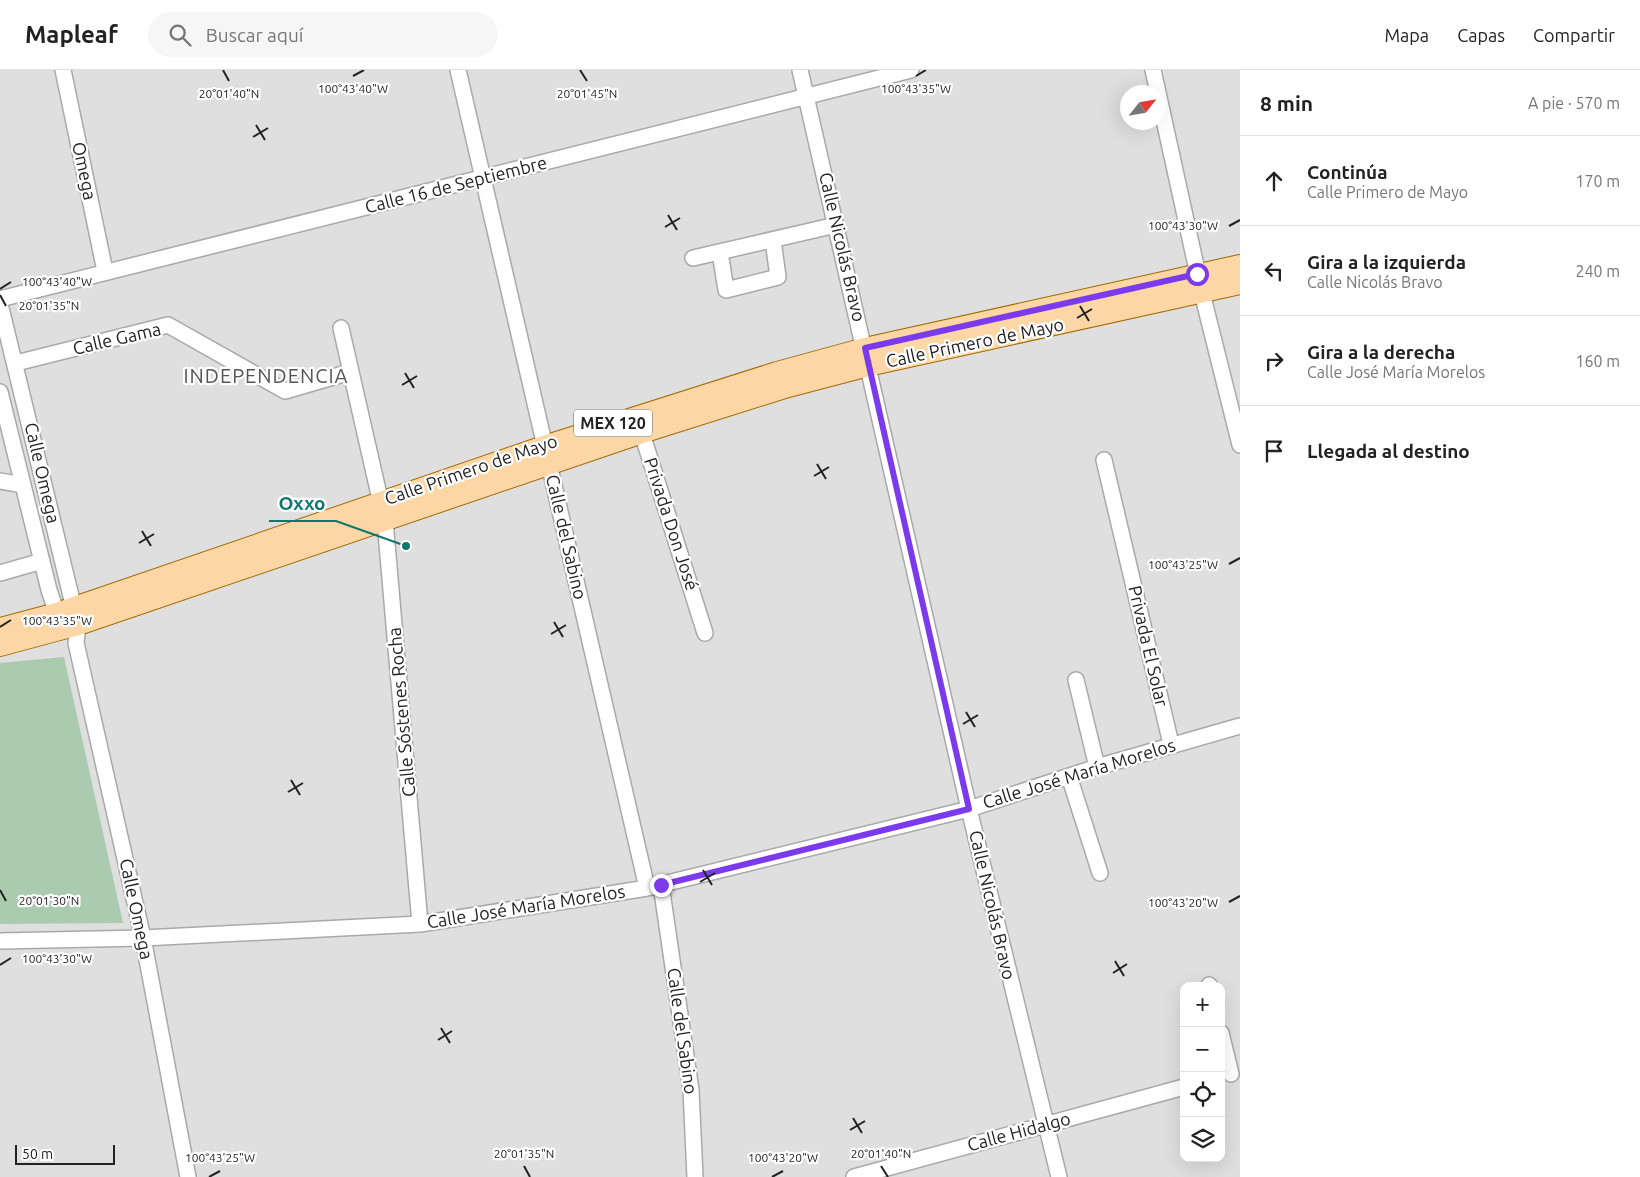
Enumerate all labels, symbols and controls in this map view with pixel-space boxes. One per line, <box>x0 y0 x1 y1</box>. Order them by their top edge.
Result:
search box <box>148 12 498 57</box>
text: Mapleaf <box>25 21 118 48</box>
icon: search <box>166 21 194 49</box>
text: Buscar aquí <box>206 24 303 46</box>
text: Mapa <box>1384 25 1429 45</box>
text: Capas <box>1457 25 1505 45</box>
text: Compartir <box>1533 25 1615 45</box>
text: 100°43'40"W <box>318 82 388 95</box>
text: 100°43'35"W <box>881 82 951 95</box>
north arrow <box>1120 85 1165 130</box>
text: 20°01'40"N <box>199 87 259 100</box>
text: 20°01'45"N <box>557 87 617 100</box>
text: 8 min <box>1260 91 1313 115</box>
text: A pie · 570 m <box>1528 94 1620 112</box>
street label: Omega <box>69 140 101 202</box>
street label: Calle 16 de Septiembre <box>363 152 549 216</box>
text: Continúa <box>1307 161 1388 183</box>
icon: ahead <box>1260 167 1288 195</box>
street label: Calle Nicolás Bravo <box>816 170 870 323</box>
text: 170 m <box>1575 172 1620 190</box>
text: Calle Primero de Mayo <box>1307 183 1468 201</box>
text: 100°43'30"W <box>1148 219 1218 232</box>
text: Gira a la izquierda <box>1307 251 1466 273</box>
icon: left <box>1260 257 1288 285</box>
text: 240 m <box>1575 262 1620 280</box>
route start <box>1186 263 1209 286</box>
text: Calle Nicolás Bravo <box>1307 273 1443 291</box>
text: 100°43'40"W <box>22 275 92 288</box>
text: 20°01'35"N <box>19 299 79 312</box>
street label: Calle Primero de Mayo <box>884 313 1066 371</box>
street label: Calle Gama <box>71 318 163 358</box>
text: Gira a la derecha <box>1307 341 1455 363</box>
icon: right <box>1260 347 1288 375</box>
text: 160 m <box>1575 352 1620 370</box>
text: Calle José María Morelos <box>1307 363 1485 381</box>
district label: INDEPENDENCIA <box>183 364 349 387</box>
road number: MEX 120 <box>574 409 652 436</box>
street label: Calle Omega <box>22 420 64 525</box>
street label: Calle Primero de Mayo <box>382 430 560 508</box>
icon: arrive <box>1260 437 1288 465</box>
text: Llegada al destino <box>1307 440 1470 462</box>
street label: Privada Don José <box>641 455 703 593</box>
street label: Calle del Sabino <box>543 472 591 601</box>
callout: Oxxo <box>269 487 336 521</box>
text: Oxxo <box>278 492 326 514</box>
text: 100°43'25"W <box>1148 558 1218 571</box>
street label: Privada El Solar <box>1125 583 1173 708</box>
text: 100°43'35"W <box>22 614 92 627</box>
street label: Calle Sóstenes Rocha <box>384 626 418 798</box>
street label: Calle José María Morelos <box>980 734 1178 812</box>
street label: Calle Nicolás Bravo <box>966 828 1020 981</box>
street label: Calle Omega <box>117 856 157 961</box>
route end <box>650 874 673 897</box>
street label: Calle José María Morelos <box>425 880 627 932</box>
text: 20°01'30"N <box>19 894 79 907</box>
text: 100°43'20"W <box>1148 896 1218 909</box>
text: 100°43'30"W <box>22 952 92 965</box>
street label: Calle del Sabino <box>664 966 702 1095</box>
map controls <box>1180 982 1225 1162</box>
button: + <box>1180 982 1225 1027</box>
button: − <box>1180 1027 1225 1072</box>
button: locate <box>1180 1072 1225 1117</box>
street label: Calle Hidalgo <box>965 1108 1073 1154</box>
button: layers <box>1180 1117 1225 1162</box>
scale bar <box>15 1142 115 1165</box>
text: 50 m <box>22 1146 53 1162</box>
text: 20°01'35"N <box>494 1147 554 1160</box>
text: 20°01'40"N <box>851 1147 911 1160</box>
text: 100°43'25"W <box>185 1151 255 1164</box>
text: 100°43'20"W <box>748 1151 818 1164</box>

